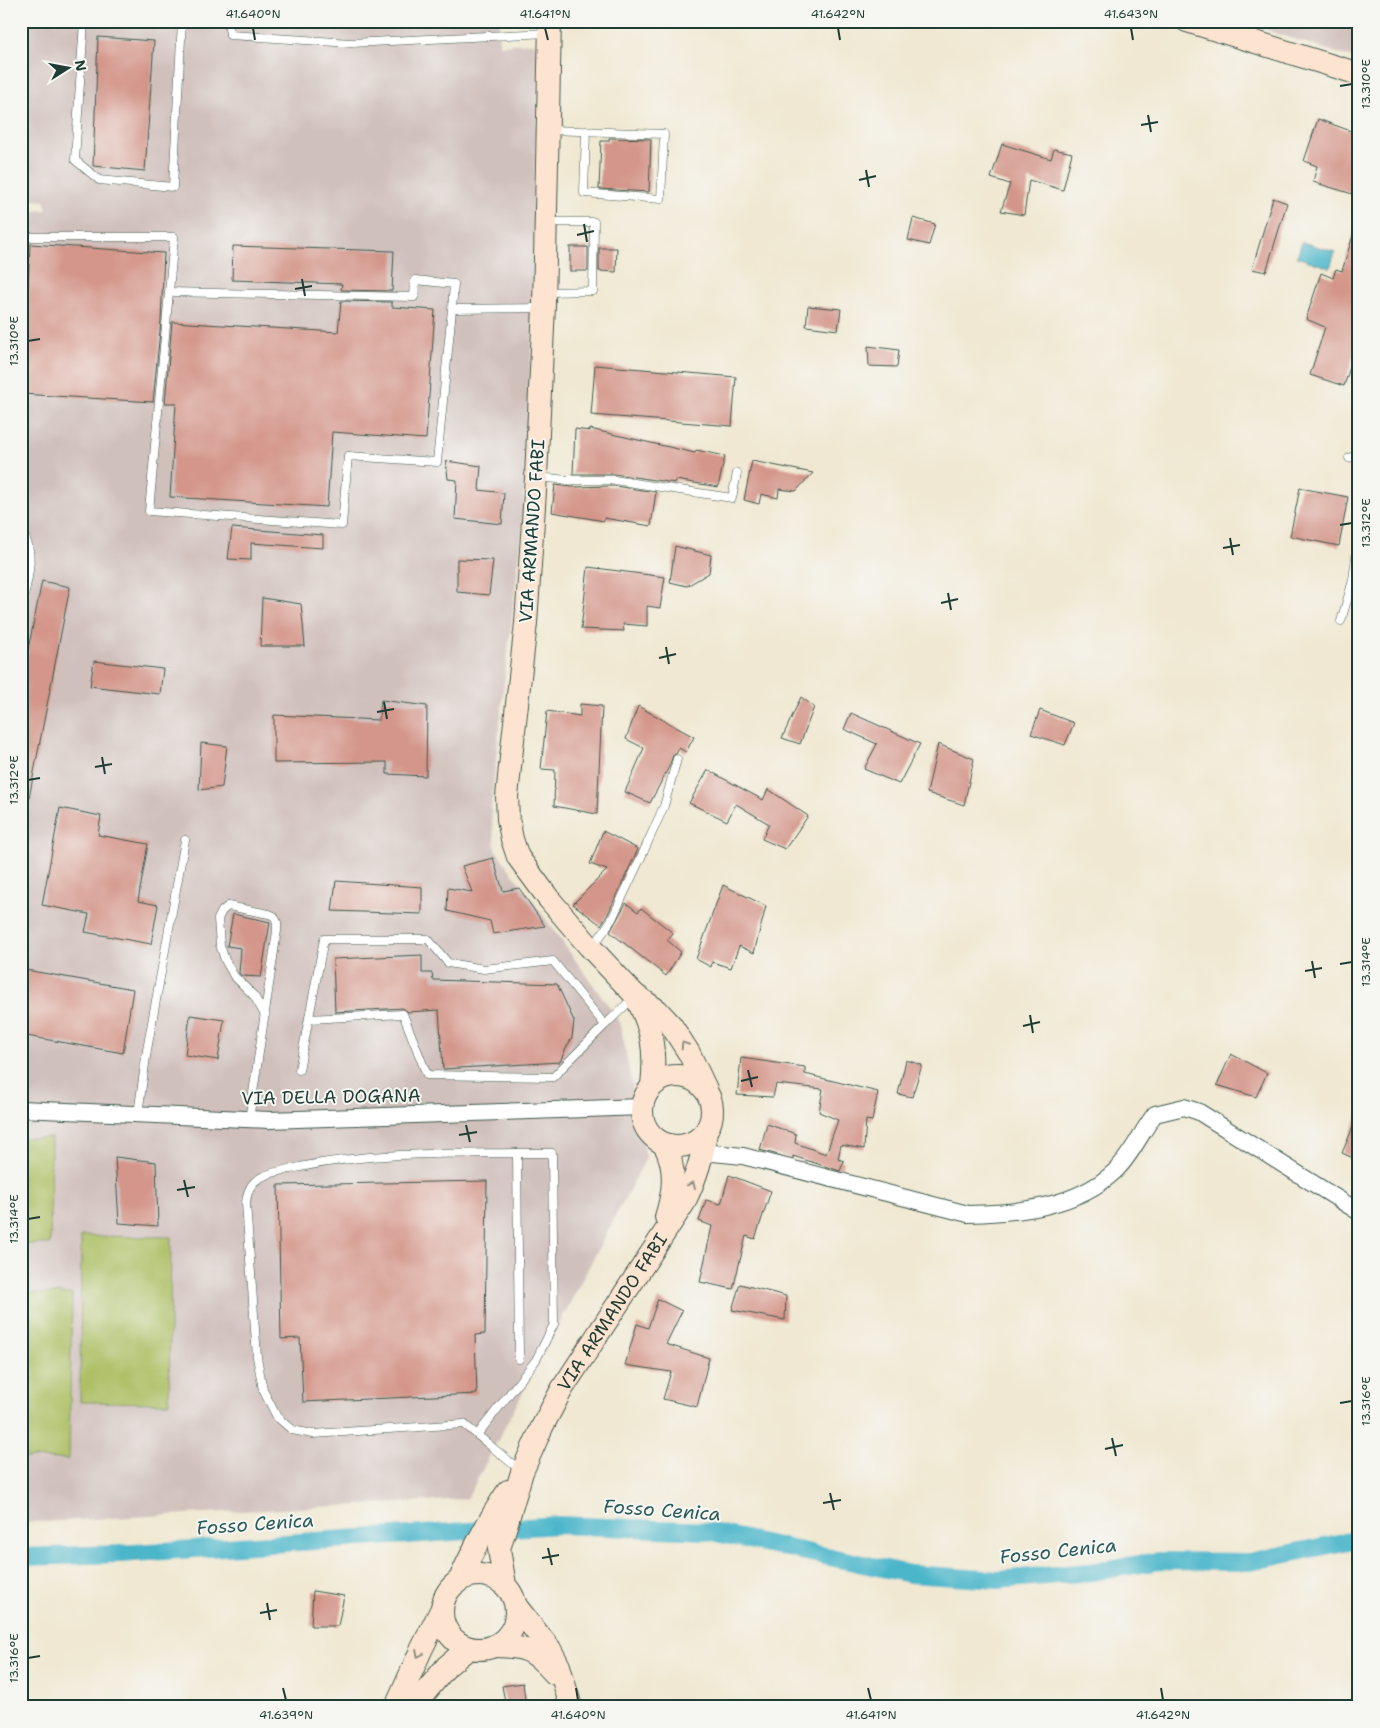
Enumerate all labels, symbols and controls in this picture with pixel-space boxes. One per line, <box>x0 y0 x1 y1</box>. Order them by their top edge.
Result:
text: 41.640°N <box>225 6 281 22</box>
text: 41.641°N <box>519 6 571 22</box>
text: 41.642°N <box>811 6 865 22</box>
text: 41.643°N <box>1104 6 1158 22</box>
north arrow <box>42 42 92 92</box>
text: N <box>71 58 91 73</box>
text: 13.310°E <box>1358 59 1374 109</box>
text: 13.310°E <box>6 316 22 366</box>
street label: VIA ARMANDO FABI <box>514 438 550 624</box>
text: 13.312°E <box>1358 498 1374 548</box>
text: 13.312°E <box>6 755 22 805</box>
text: 13.314°E <box>1358 937 1374 987</box>
one-way arrow <box>681 1042 691 1051</box>
street label: VIA DELLA DOGANA <box>241 1083 421 1111</box>
one-way arrow <box>686 1181 696 1190</box>
text: 13.314°E <box>6 1194 22 1244</box>
street label: VIA ARMANDO FABI <box>552 1228 673 1396</box>
text: 13.316°E <box>1358 1376 1374 1426</box>
water label: Fosso Cenica <box>602 1493 722 1527</box>
water label: Fosso Cenica <box>195 1507 315 1541</box>
water label: Fosso Cenica <box>998 1532 1118 1570</box>
text: 13.316°E <box>6 1633 22 1683</box>
one-way arrow <box>415 1649 426 1658</box>
text: 41.639°N <box>259 1707 313 1723</box>
text: 41.640°N <box>550 1707 606 1723</box>
text: 41.641°N <box>845 1707 897 1723</box>
text: 41.642°N <box>1136 1707 1190 1723</box>

